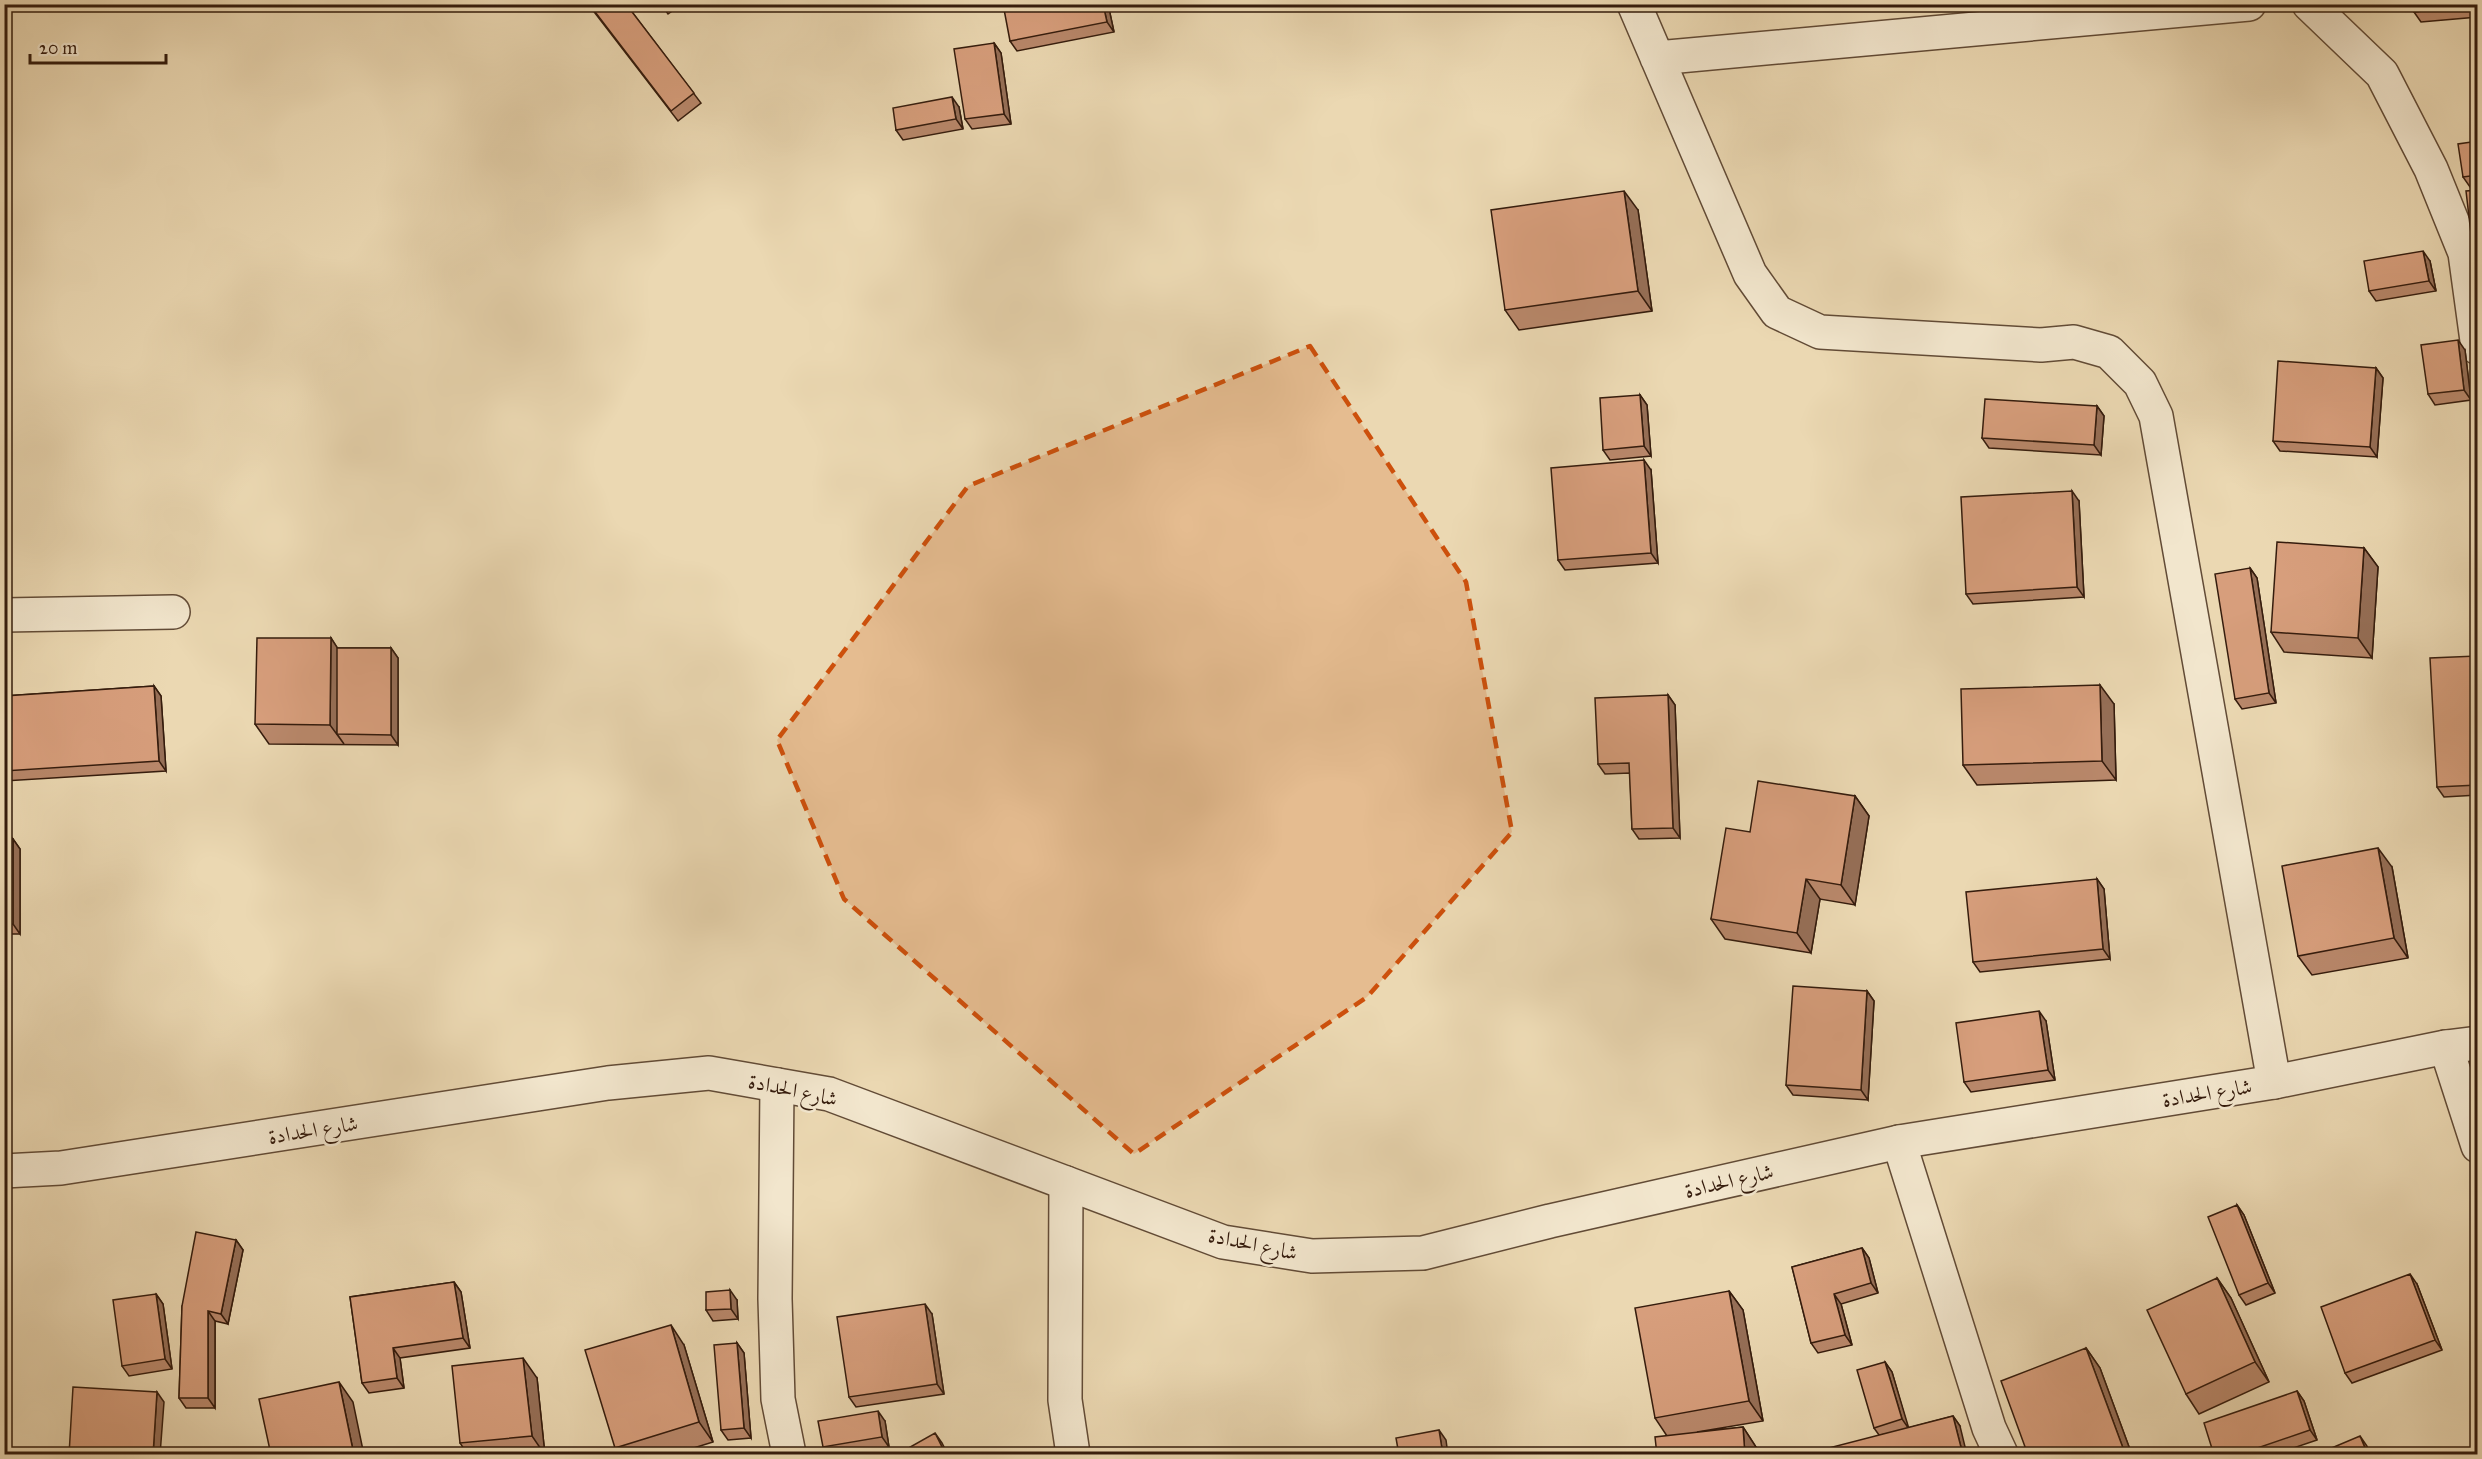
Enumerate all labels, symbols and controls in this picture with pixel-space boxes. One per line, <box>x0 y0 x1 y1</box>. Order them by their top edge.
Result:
scale bar <box>30 27 166 65</box>
text: 20 m <box>39 37 77 59</box>
street label: شارع الحدادة <box>745 1068 840 1117</box>
street label: شارع الحدادة <box>2160 1073 2254 1118</box>
street label: شارع الحدادة <box>266 1110 360 1155</box>
street label: شارع الحدادة <box>1682 1158 1777 1209</box>
street label: شارع الحدادة <box>1205 1222 1300 1271</box>

